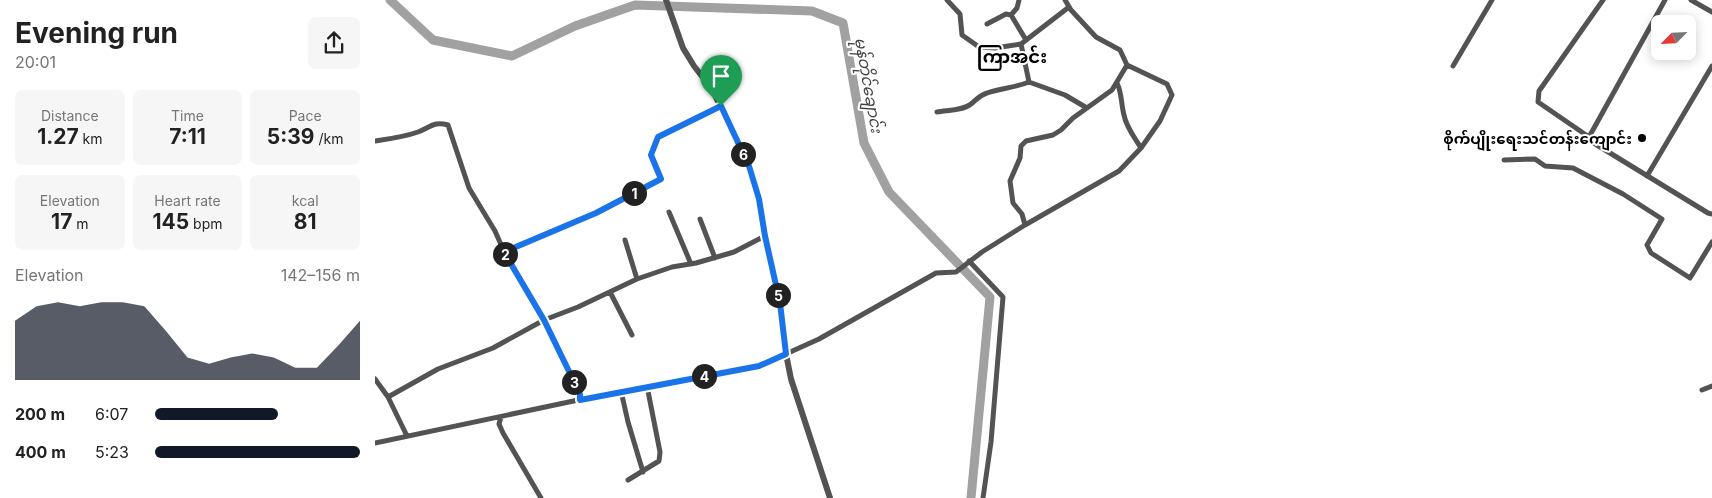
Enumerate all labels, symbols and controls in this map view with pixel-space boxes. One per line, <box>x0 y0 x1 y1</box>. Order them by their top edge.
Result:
north arrow <box>1651 15 1696 60</box>
map controls <box>1651 15 1696 60</box>
text: Evening run <box>15 16 178 50</box>
button: share <box>308 17 360 69</box>
water label: မုန်တိုင်ချောင်း <box>847 36 888 136</box>
district label: ကြာအင်း <box>977 45 1047 71</box>
text: 20:01 <box>15 52 56 72</box>
pin <box>700 55 742 106</box>
icon: arrive <box>707 62 735 90</box>
text: Distance <box>41 107 99 124</box>
text: Time <box>171 107 204 124</box>
text: Pace <box>289 107 322 124</box>
text: 1.27 <box>37 124 79 149</box>
text: 7:11 <box>169 124 206 149</box>
text: 5:39 <box>267 124 315 149</box>
place label: စိုက်ပျိုးရေးသင်တန်းကျောင်း <box>1443 129 1632 151</box>
text: km <box>79 130 103 147</box>
text: /km <box>315 130 343 147</box>
marker: စိုက်ပျိုးရေးသင်တန်းကျောင်း <box>1636 132 1648 144</box>
pin: 6 <box>731 142 755 166</box>
text: 6 <box>739 146 748 163</box>
pin: 1 <box>621 180 647 206</box>
text: 1 <box>631 185 638 202</box>
text: Elevation <box>40 192 100 209</box>
text: Heart rate <box>154 192 221 209</box>
text: kcal <box>292 192 319 209</box>
text: 17 <box>51 209 72 234</box>
text: 145 <box>152 209 189 234</box>
text: 81 <box>294 209 317 234</box>
text: m <box>72 215 89 232</box>
text: bpm <box>189 215 223 232</box>
pin: 2 <box>493 242 517 266</box>
text: 2 <box>501 246 510 263</box>
text: Elevation <box>15 265 84 285</box>
text: 142–156 m <box>281 265 360 285</box>
pin: 5 <box>765 282 791 308</box>
text: 5 <box>774 287 783 304</box>
pin: 4 <box>691 364 717 388</box>
text: 4 <box>700 368 709 385</box>
pin: 3 <box>561 370 587 394</box>
text: 3 <box>570 374 579 391</box>
text: 200 m <box>15 404 65 424</box>
text: 6:07 <box>95 404 128 424</box>
text: 400 m <box>15 442 66 462</box>
text: 5:23 <box>95 442 129 462</box>

